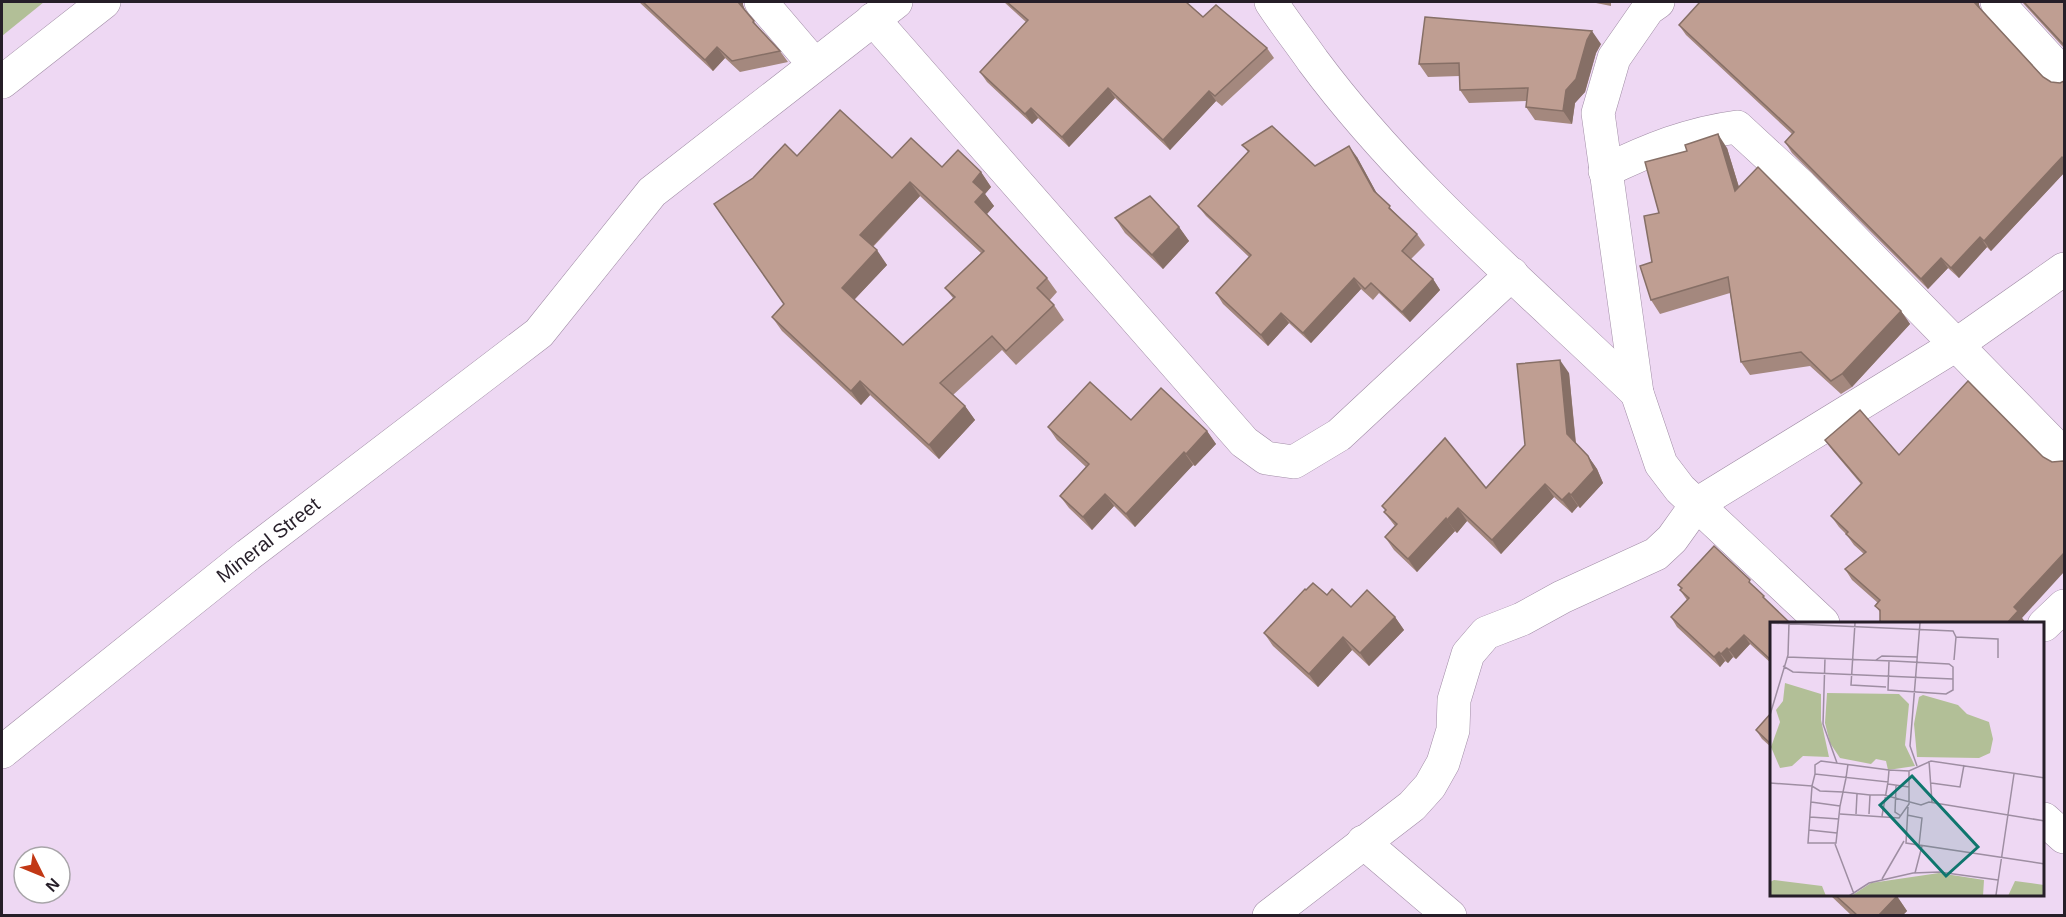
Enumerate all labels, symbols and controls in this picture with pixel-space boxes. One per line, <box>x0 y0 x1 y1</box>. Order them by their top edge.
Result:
street label: Mineral Street <box>212 493 324 587</box>
inset map <box>1770 622 2045 896</box>
north arrow <box>12 845 72 905</box>
text: N <box>42 875 63 895</box>

